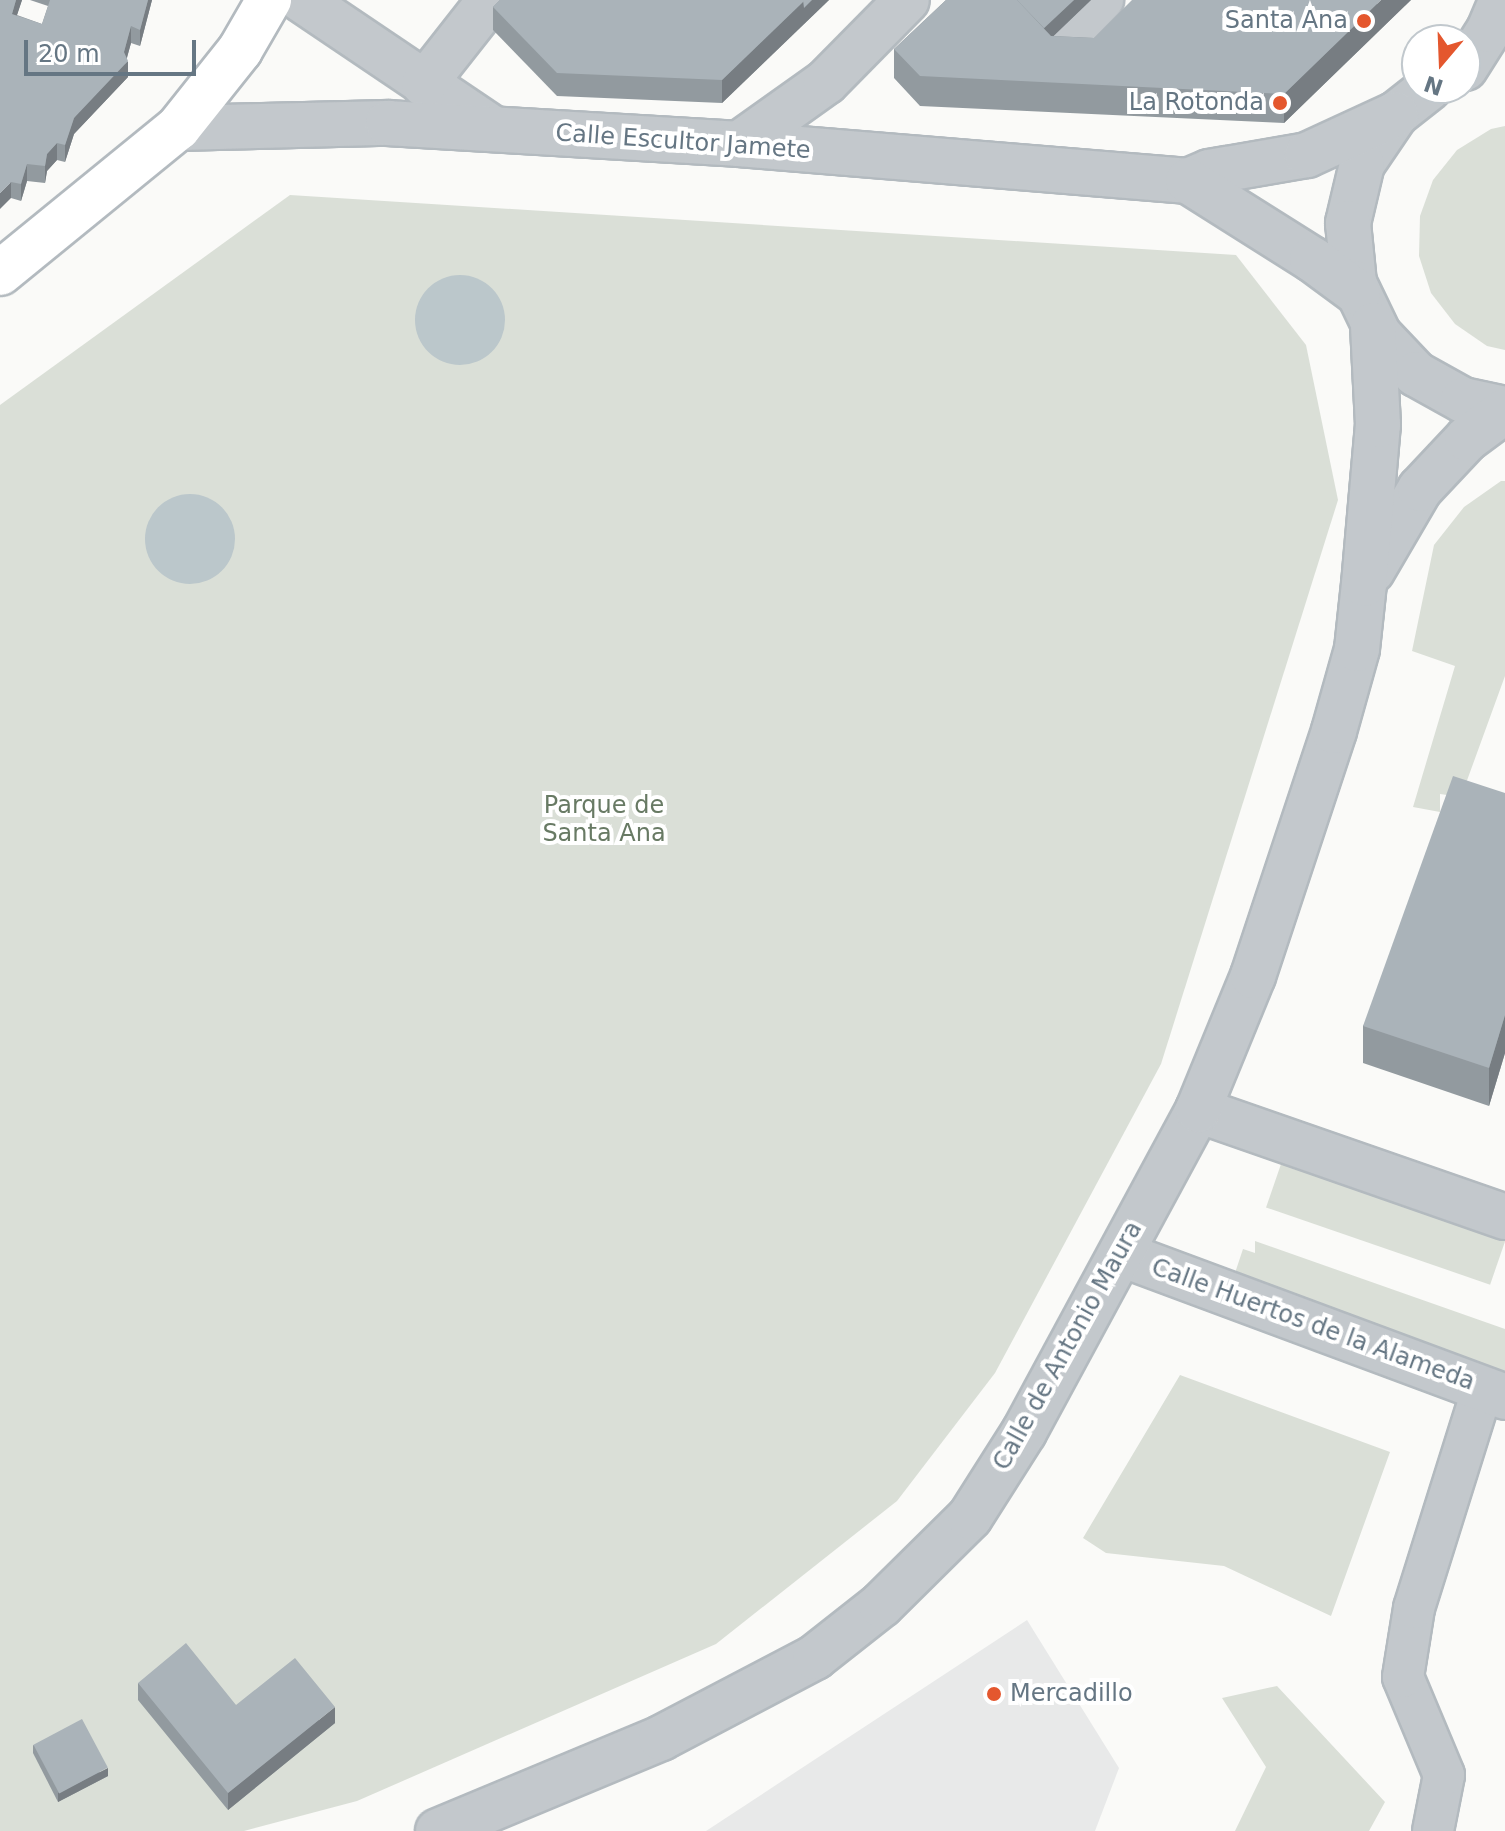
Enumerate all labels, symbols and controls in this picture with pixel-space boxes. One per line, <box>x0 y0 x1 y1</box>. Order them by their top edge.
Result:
place label: Santa Ana <box>1225 7 1348 35</box>
marker: Santa Ana <box>1355 12 1373 30</box>
scale bar <box>28 24 200 74</box>
north arrow <box>1401 24 1481 104</box>
text: 20 m <box>38 40 100 68</box>
text: N <box>1421 70 1446 100</box>
place label: La Rotonda <box>1129 89 1264 117</box>
marker: La Rotonda <box>1271 94 1289 112</box>
street label: Calle Escultor Jamete <box>554 119 812 165</box>
park label: Parque de Santa Ana <box>542 792 666 848</box>
street label: Calle de Antonio Maura <box>988 1217 1148 1475</box>
street label: Calle Huertos de la Alameda <box>1147 1253 1479 1397</box>
place label: Mercadillo <box>1010 1680 1133 1708</box>
marker: Mercadillo <box>985 1685 1003 1703</box>

